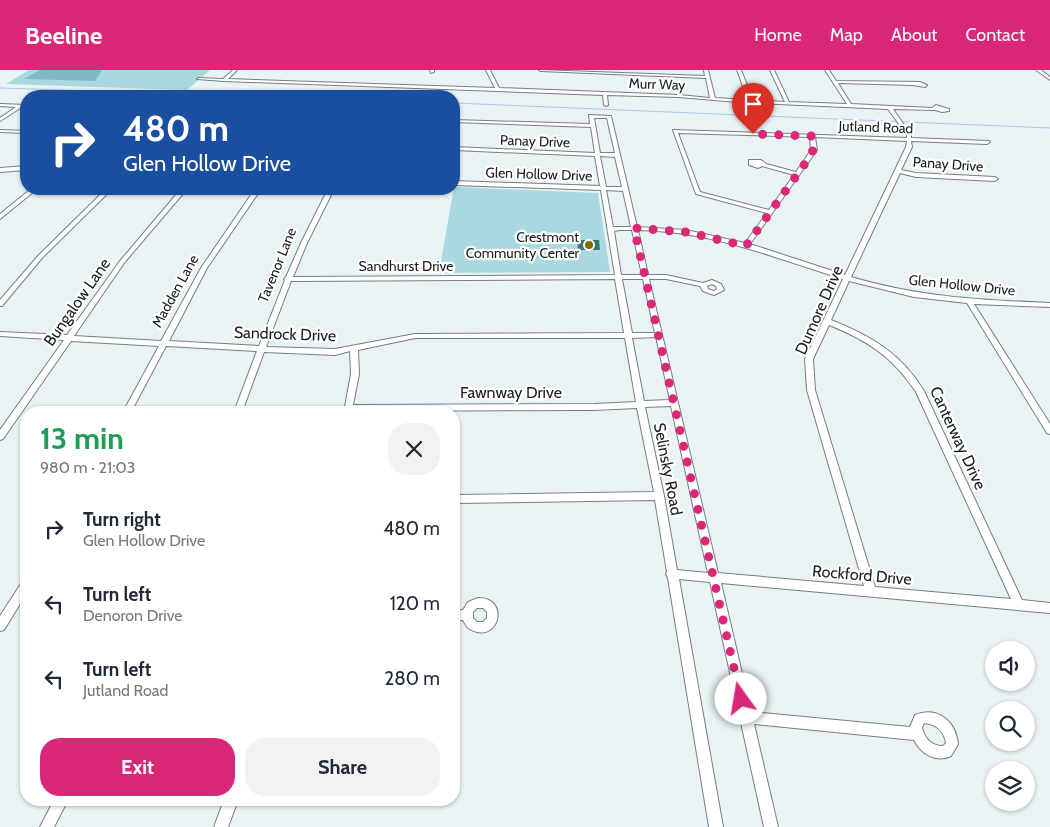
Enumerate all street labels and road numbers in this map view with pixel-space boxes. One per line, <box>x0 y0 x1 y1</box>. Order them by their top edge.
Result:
street label: Murr Way <box>628 74 686 94</box>
street label: Jutland Road <box>837 117 914 137</box>
street label: Panay Drive <box>499 131 571 151</box>
street label: Panay Drive <box>912 153 984 175</box>
street label: Glen Hollow Drive <box>485 163 593 185</box>
street label: Tavenor Lane <box>254 225 300 305</box>
street label: Madden Lane <box>148 251 202 331</box>
street label: Bungalow Lane <box>40 254 114 350</box>
street label: Sandhurst Drive <box>359 257 453 275</box>
street label: Dumore Drive <box>791 263 847 357</box>
street label: Glen Hollow Drive <box>908 270 1016 300</box>
street label: Sandrock Drive <box>233 323 337 345</box>
street label: Fawnway Drive <box>460 383 562 402</box>
street label: Canterway Drive <box>926 384 990 492</box>
street label: Selinsky Road <box>650 421 686 517</box>
street label: Rockford Drive <box>811 561 913 589</box>

